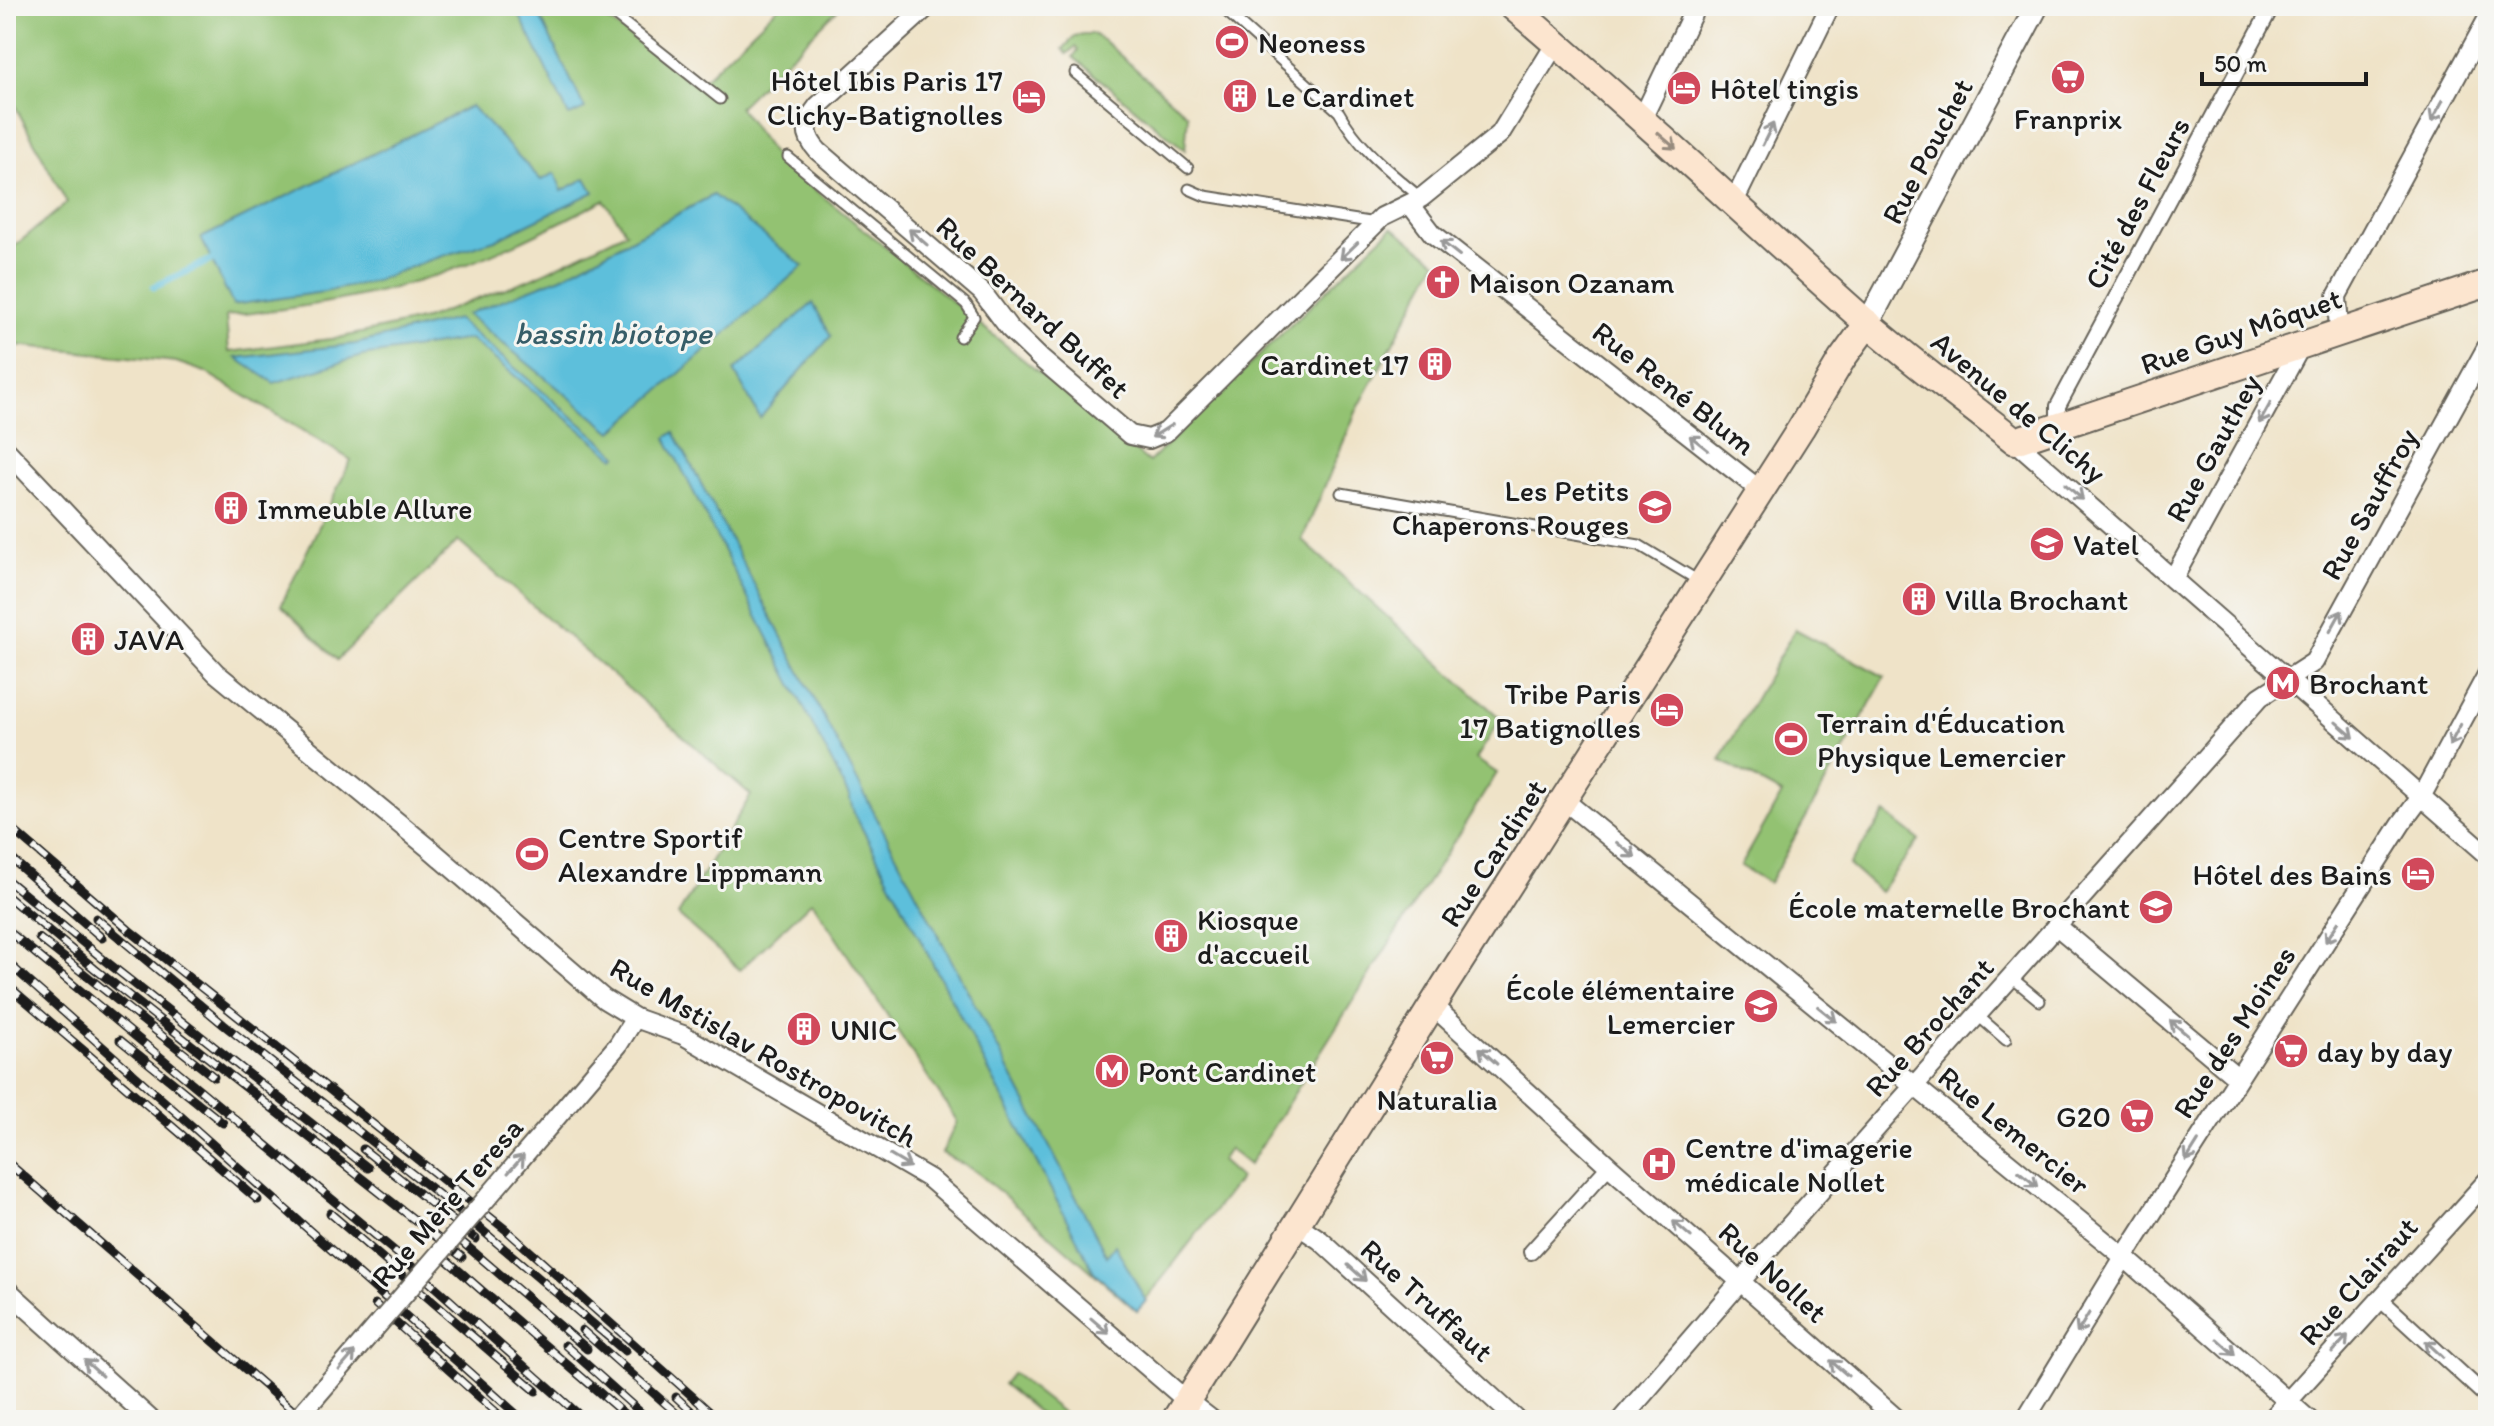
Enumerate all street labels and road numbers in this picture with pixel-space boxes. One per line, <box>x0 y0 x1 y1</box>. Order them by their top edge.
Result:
street label: Rue Pouchet <box>1873 72 1981 230</box>
street label: Cité des Fleurs <box>2076 111 2198 295</box>
street label: Rue Bernard Buffet <box>929 208 1137 406</box>
street label: Rue Guy Môquet <box>2136 279 2346 383</box>
street label: Rue René Blum <box>1585 313 1763 463</box>
street label: Avenue de Clichy <box>1924 323 2114 491</box>
street label: Rue Gauthey <box>2157 367 2269 529</box>
street label: Rue Sauffroy <box>2312 422 2426 586</box>
street label: Rue Cardinet <box>1432 772 1554 934</box>
street label: Rue des Moines <box>2164 939 2304 1125</box>
street label: Rue Mstislav Rostropovitch <box>604 949 924 1155</box>
street label: Rue Brochant <box>1857 950 2001 1104</box>
street label: Rue Lemercier <box>1931 1058 2097 1202</box>
street label: Rue Mère Teresa <box>363 1109 531 1295</box>
street label: Rue Clairaut <box>2290 1209 2426 1353</box>
street label: Rue Nollet <box>1711 1213 1835 1331</box>
street label: Rue Truffaut <box>1353 1231 1501 1369</box>

